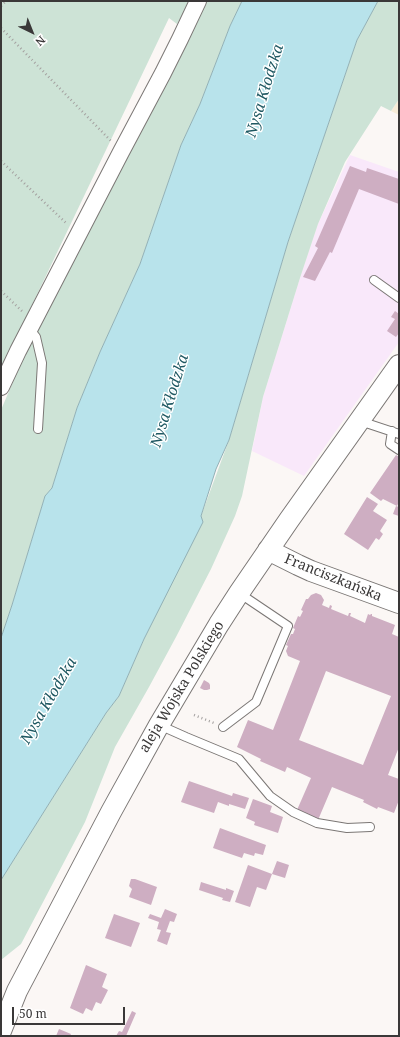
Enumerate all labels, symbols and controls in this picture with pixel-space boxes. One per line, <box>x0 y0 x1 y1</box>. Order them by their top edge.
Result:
north arrow <box>12 12 52 52</box>
text: N <box>32 33 49 50</box>
water label: Nysa Kłodzka <box>242 42 288 140</box>
water label: Nysa Kłodzka <box>147 352 193 450</box>
street label: Franciszkańska <box>282 551 384 605</box>
street label: aleja Wojska Polskiego <box>136 618 228 756</box>
water label: Nysa Kłodzka <box>17 655 81 747</box>
scale bar <box>14 999 127 1025</box>
text: 50 m <box>19 1005 47 1022</box>

